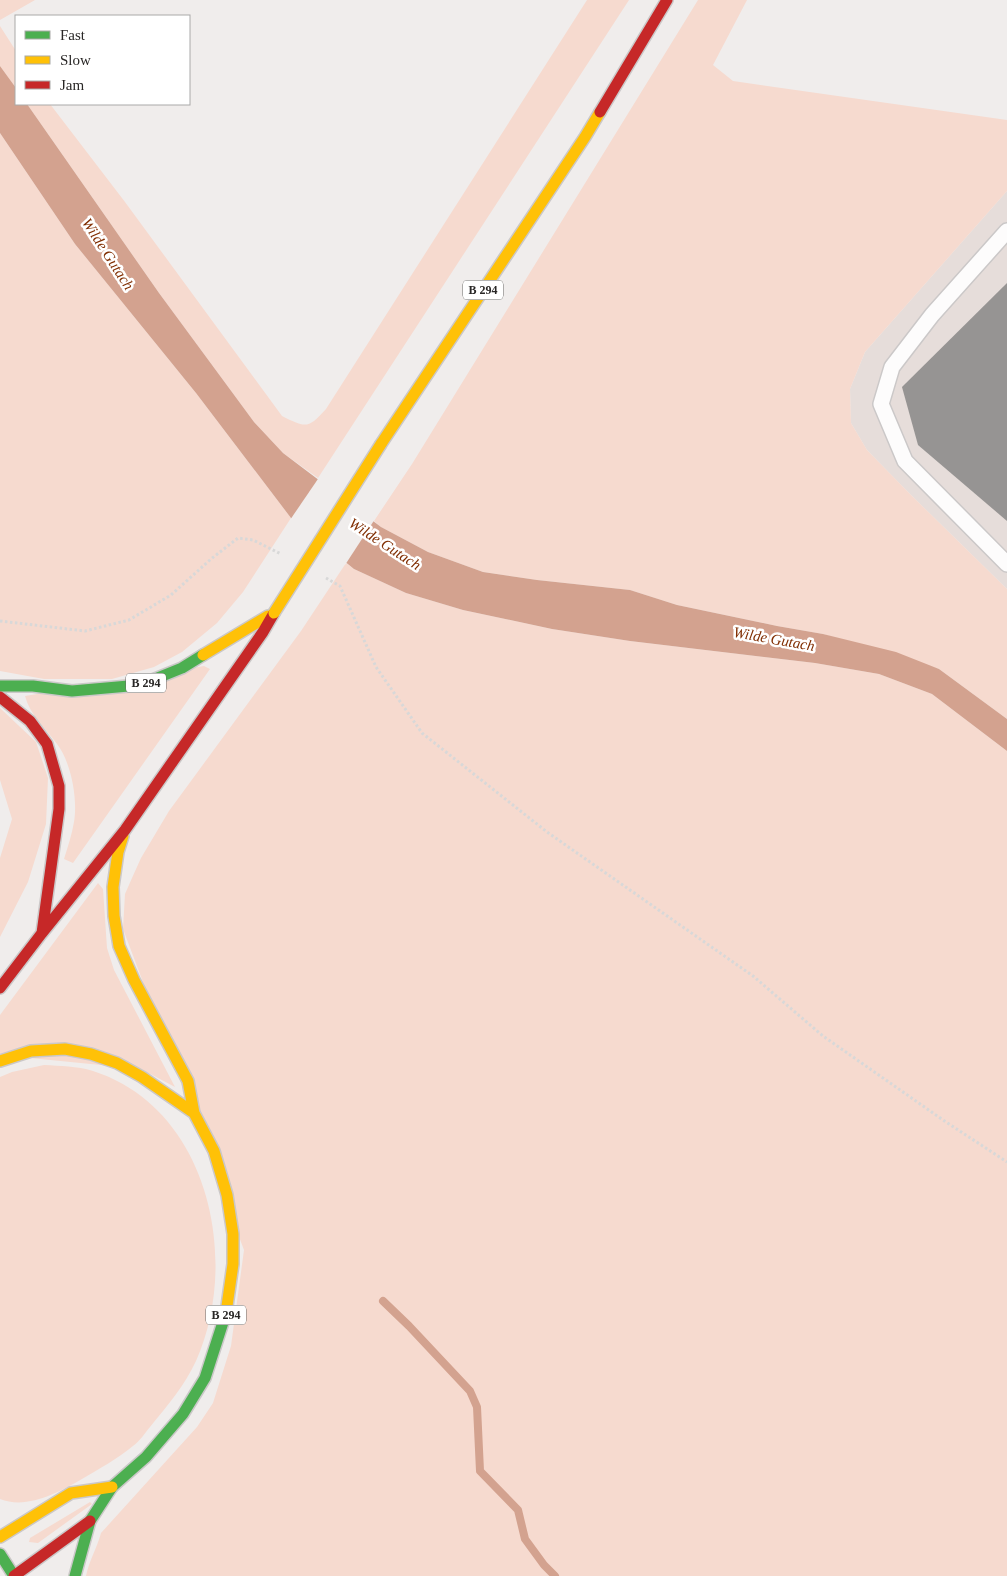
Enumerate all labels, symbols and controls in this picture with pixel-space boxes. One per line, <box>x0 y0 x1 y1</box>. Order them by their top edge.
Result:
legend <box>15 15 190 105</box>
text: Fast <box>60 27 86 43</box>
text: Slow <box>60 52 91 68</box>
text: Jam <box>60 77 84 93</box>
water label: Wilde Gutach <box>79 215 137 293</box>
road number: B 294 <box>463 280 503 300</box>
water label: Wilde Gutach <box>346 515 424 573</box>
water label: Wilde Gutach <box>732 624 816 654</box>
road number: B 294 <box>126 674 166 692</box>
road number: B 294 <box>206 1306 246 1324</box>

